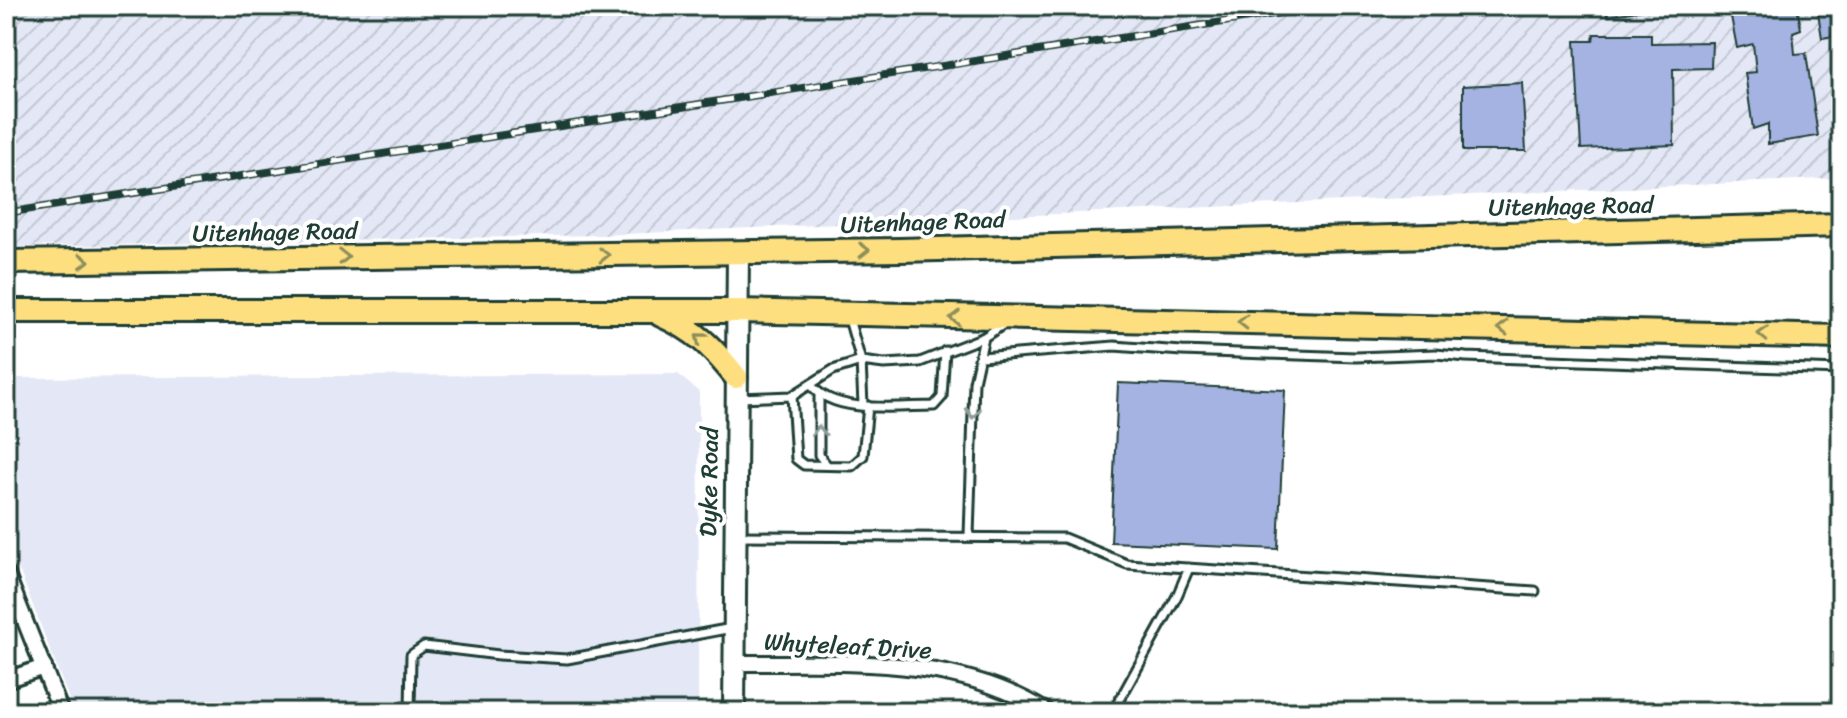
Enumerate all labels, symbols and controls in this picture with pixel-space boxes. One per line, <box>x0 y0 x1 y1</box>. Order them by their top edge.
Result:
street label: Uitenhage Road <box>1488 184 1655 228</box>
street label: Uitenhage Road <box>840 198 1008 246</box>
street label: Uitenhage Road <box>192 210 359 254</box>
one-way arrow <box>858 241 871 259</box>
one-way arrow <box>598 246 611 264</box>
one-way arrow <box>338 248 351 266</box>
one-way arrow <box>78 252 91 269</box>
one-way arrow <box>948 309 961 326</box>
one-way arrow <box>1236 314 1249 331</box>
one-way arrow <box>1496 319 1509 336</box>
one-way arrow <box>1756 325 1769 343</box>
one-way arrow <box>695 333 710 348</box>
one-way arrow <box>964 407 981 420</box>
one-way arrow <box>810 424 828 437</box>
street label: Dyke Road <box>687 426 731 537</box>
street label: Whyteleaf Drive <box>763 621 933 671</box>

